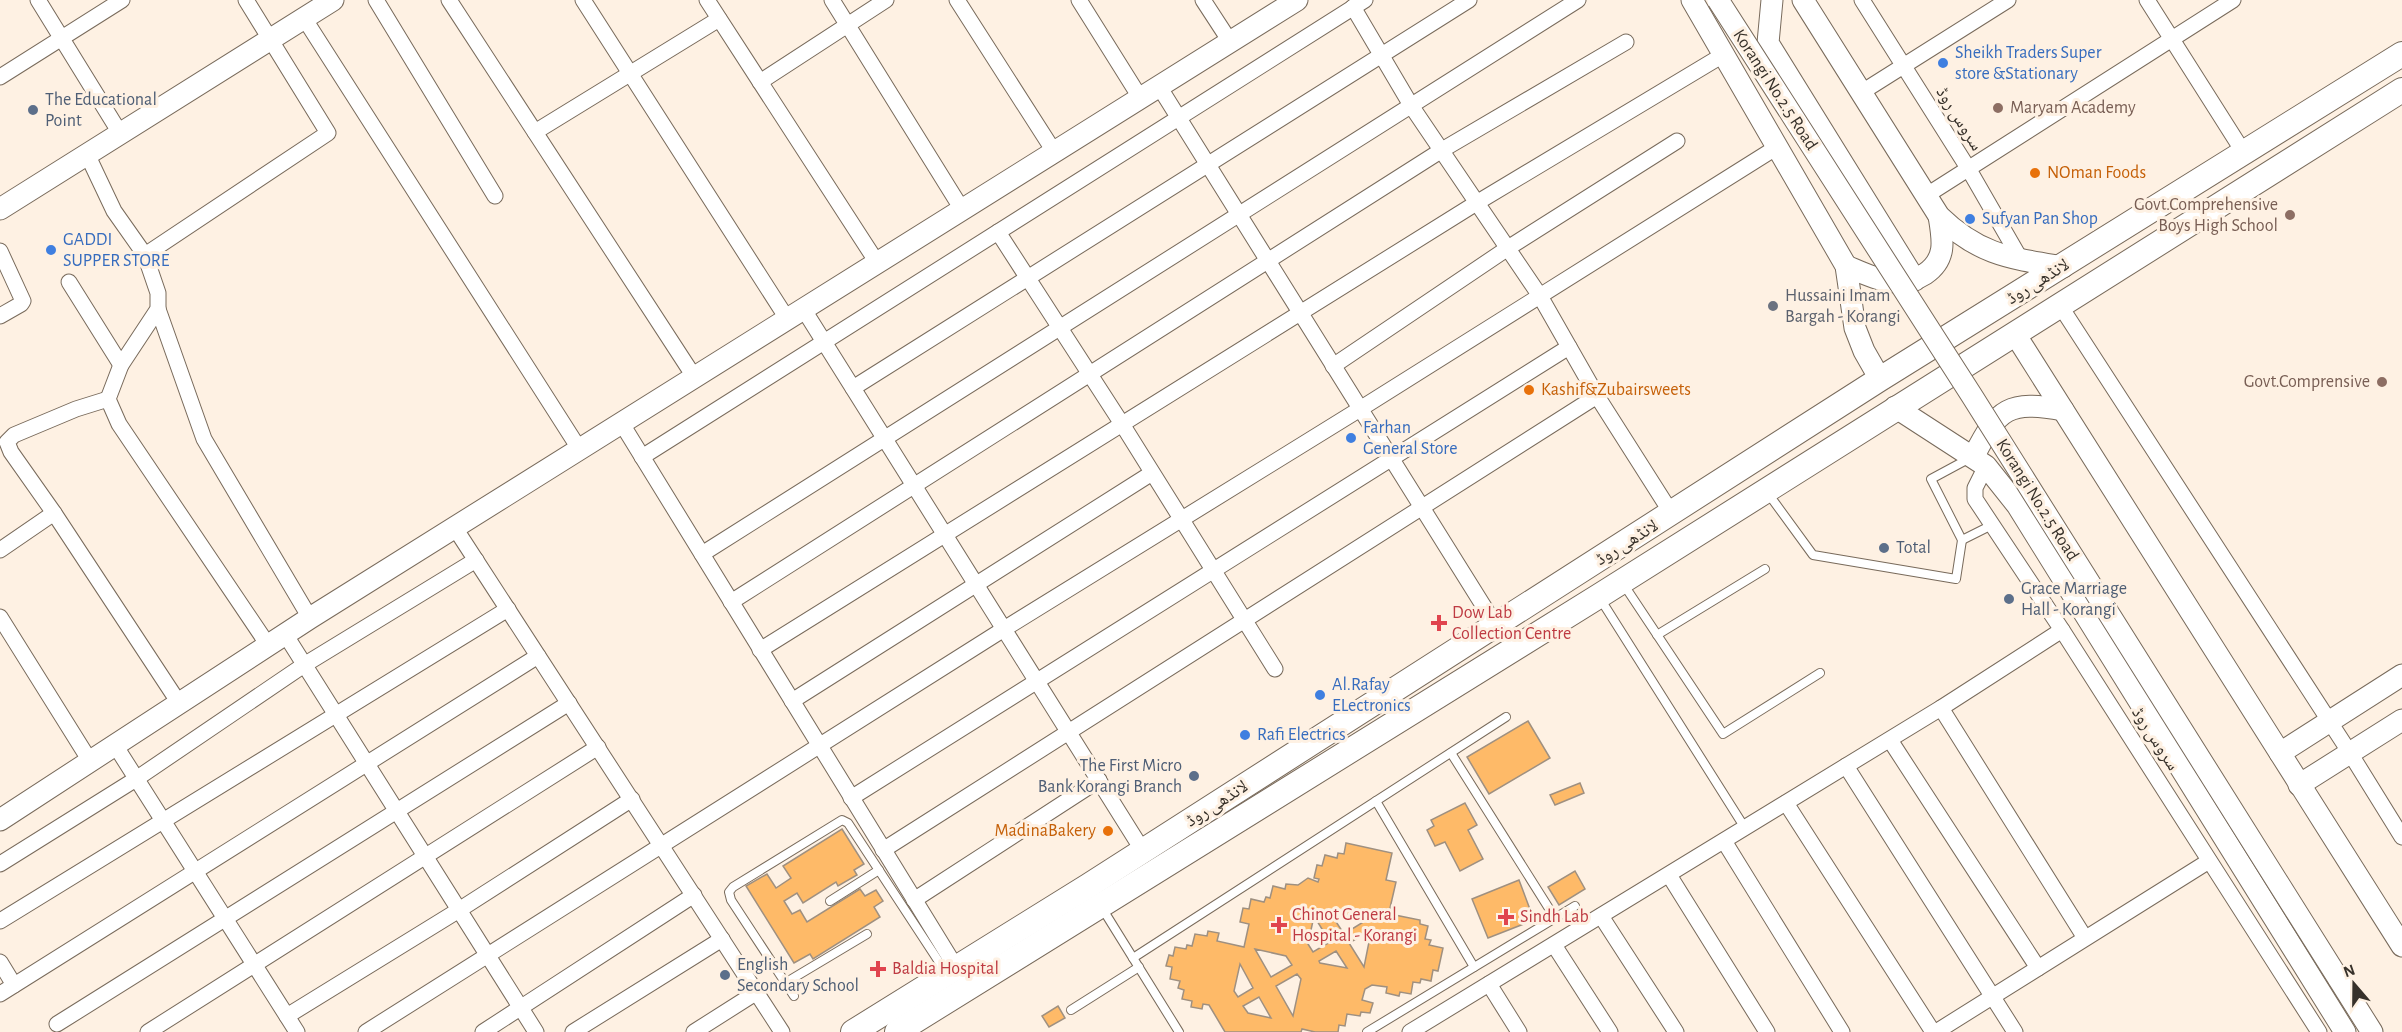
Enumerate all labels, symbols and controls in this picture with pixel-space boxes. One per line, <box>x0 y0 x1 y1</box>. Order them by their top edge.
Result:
street label: Korangi No.2.5 Road <box>1729 26 1821 154</box>
place label: Sheikh Traders Super store &Stationary <box>1955 44 2102 83</box>
marker: Sheikh Traders Super store &Stationary <box>1936 56 1950 70</box>
street label: سروس روڈ <box>1932 84 1986 155</box>
place label: The Educational Point <box>45 91 157 130</box>
place label: Maryam Academy <box>2010 99 2136 117</box>
marker: Maryam Academy <box>1991 101 2005 115</box>
marker: The Educational Point <box>26 103 40 117</box>
place label: NOman Foods <box>2047 164 2146 182</box>
marker: NOman Foods <box>2028 166 2042 180</box>
place label: Govt.Comprehensive Boys High School <box>2134 196 2278 235</box>
marker: Govt.Comprehensive Boys High School <box>2283 208 2297 222</box>
place label: Sufyan Pan Shop <box>1982 210 2098 228</box>
marker: Sufyan Pan Shop <box>1963 212 1977 226</box>
place label: GADDI SUPPER STORE <box>63 231 170 270</box>
marker: GADDI SUPPER STORE <box>44 243 58 257</box>
street label: لانڈھی روڈ <box>2003 256 2073 309</box>
place label: Hussaini Imam Bargah - Korangi <box>1785 287 1901 326</box>
marker: Hussaini Imam Bargah - Korangi <box>1766 299 1780 313</box>
place label: Govt.Comprensive <box>2244 373 2370 391</box>
marker: Govt.Comprensive <box>2375 375 2389 389</box>
place label: Kashif&Zubairsweets <box>1541 381 1691 399</box>
marker: Kashif&Zubairsweets <box>1522 383 1536 397</box>
place label: Farhan General Store <box>1363 419 1457 458</box>
marker: Farhan General Store <box>1344 431 1358 445</box>
street label: Korangi No.2.5 Road <box>1992 436 2082 564</box>
street label: لانڈھی روڈ <box>1592 517 1662 570</box>
place label: Total <box>1896 539 1931 557</box>
marker: Total <box>1877 541 1891 555</box>
place label: Grace Marriage Hall - Korangi <box>2021 580 2127 619</box>
marker: Grace Marriage Hall - Korangi <box>2002 592 2016 606</box>
place label: Dow Lab Collection Centre <box>1452 604 1571 643</box>
marker: Dow Lab Collection Centre <box>1430 614 1448 632</box>
place label: Al.Rafay ELectronics <box>1332 676 1411 715</box>
marker: Al.Rafay ELectronics <box>1313 688 1327 702</box>
street label: سروس روڈ <box>2127 704 2182 774</box>
place label: Rafi Electrics <box>1257 726 1346 744</box>
marker: Rafi Electrics <box>1238 728 1252 742</box>
place label: The First Micro Bank Korangi Branch <box>1038 757 1182 796</box>
marker: The First Micro Bank Korangi Branch <box>1187 769 1201 783</box>
street label: لانڈھی روڈ <box>1183 777 1252 831</box>
place label: MadinaBakery <box>994 822 1096 840</box>
marker: MadinaBakery <box>1101 824 1115 838</box>
place label: Chinot General Hospital - Korangi <box>1292 906 1417 945</box>
marker: Sindh Lab <box>1497 908 1515 926</box>
place label: Sindh Lab <box>1520 908 1589 926</box>
marker: Chinot General Hospital - Korangi <box>1270 916 1288 934</box>
north arrow <box>2324 954 2384 1014</box>
place label: English Secondary School <box>737 956 859 995</box>
marker: Baldia Hospital <box>869 960 887 978</box>
place label: Baldia Hospital <box>892 960 999 978</box>
text: N <box>2341 961 2357 980</box>
marker: English Secondary School <box>718 968 732 982</box>

